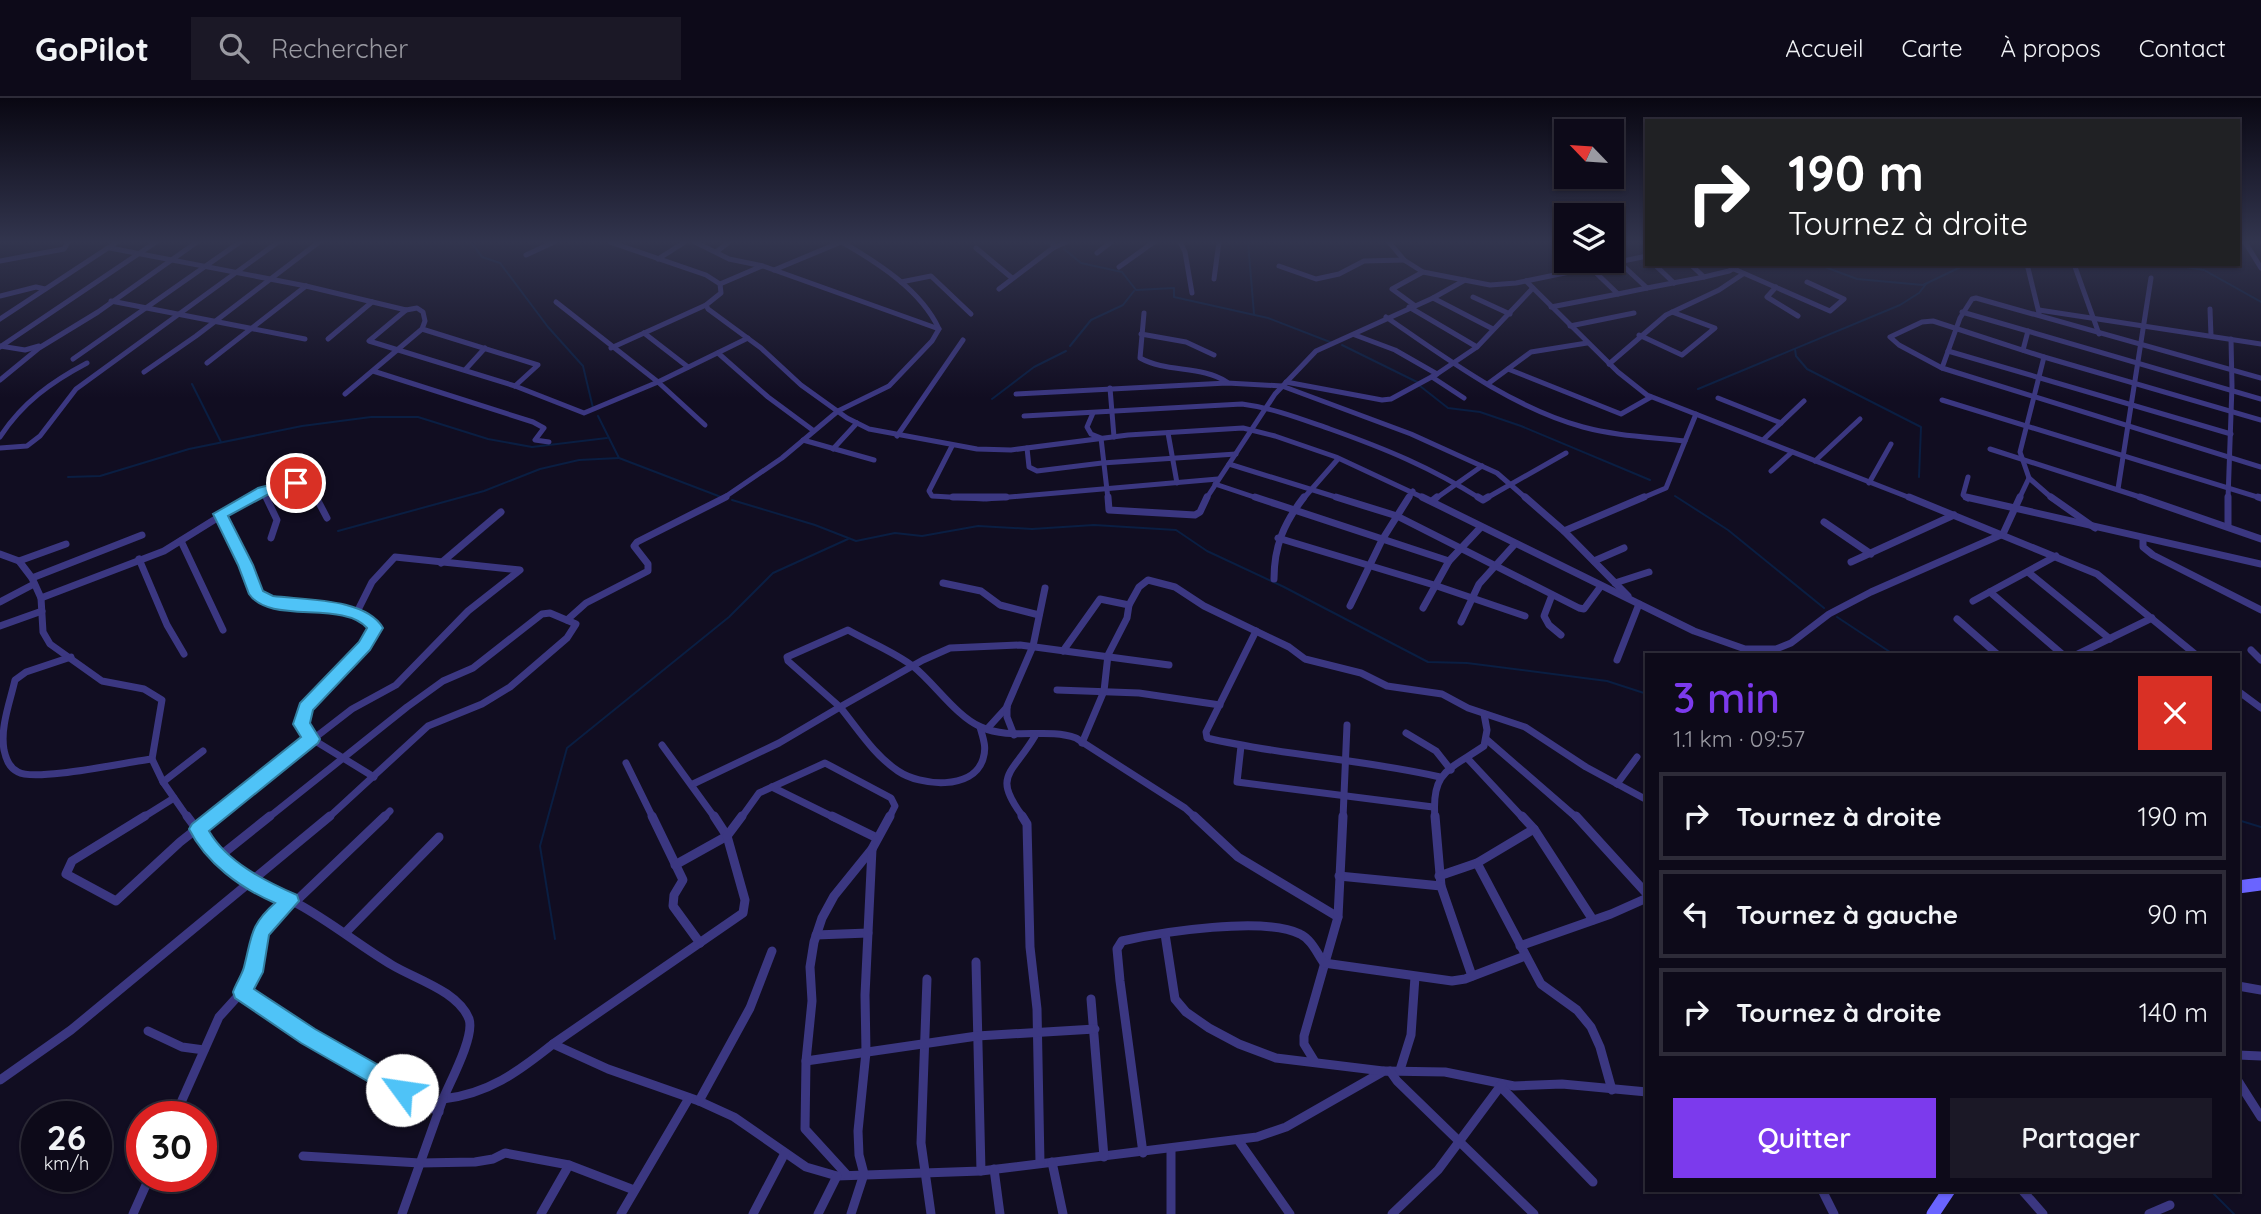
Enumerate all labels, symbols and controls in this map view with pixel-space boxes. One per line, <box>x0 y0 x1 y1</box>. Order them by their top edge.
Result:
search box <box>191 17 681 80</box>
text: GoPilot <box>35 28 149 69</box>
icon: search <box>215 29 253 67</box>
text: Rechercher <box>271 32 408 65</box>
text: Accueil <box>1785 33 1864 63</box>
text: Carte <box>1902 33 1963 63</box>
text: À propos <box>2001 33 2101 63</box>
text: Contact <box>2139 33 2226 63</box>
north arrow <box>1554 119 1624 189</box>
map controls <box>1554 119 1624 273</box>
text: 190 m <box>1788 142 1924 203</box>
icon: right <box>1673 147 1764 238</box>
button: layers <box>1554 203 1624 273</box>
text: Tournez à droite <box>1788 203 2028 243</box>
pin <box>266 453 326 513</box>
icon: arrive <box>277 464 315 502</box>
text: 3 min <box>1673 671 1780 724</box>
button: close <box>2138 676 2212 750</box>
text: 1.1 km · 09:57 <box>1673 724 1805 753</box>
icon: right <box>1677 797 1715 835</box>
text: Tournez à droite <box>1736 800 1941 833</box>
text: 190 m <box>2138 800 2208 833</box>
icon: left <box>1677 895 1715 933</box>
text: Tournez à gauche <box>1736 898 1958 931</box>
text: 90 m <box>2147 898 2208 931</box>
icon: right <box>1677 993 1715 1031</box>
text: Tournez à droite <box>1736 996 1941 1029</box>
text: 140 m <box>2139 996 2208 1029</box>
position arrow <box>365 1053 439 1127</box>
button: Quitter <box>1673 1098 1936 1178</box>
button: Partager <box>1950 1098 2212 1178</box>
speed limit sign: 30 <box>126 1101 217 1192</box>
text: 26 <box>47 1115 86 1159</box>
text: km/h <box>44 1152 89 1175</box>

